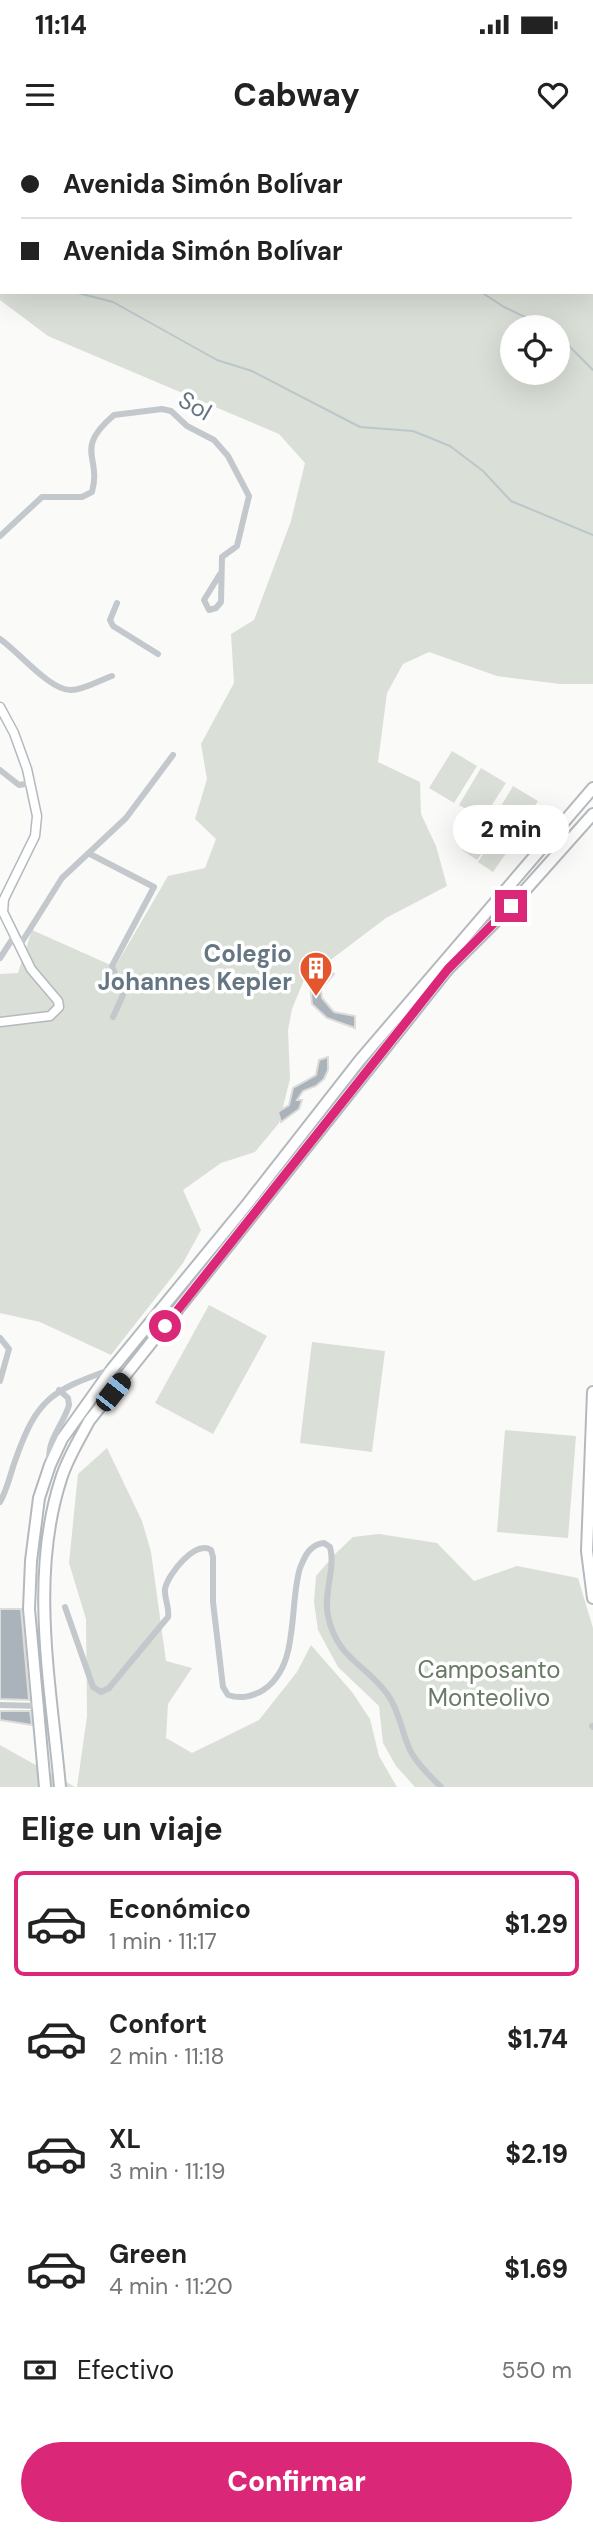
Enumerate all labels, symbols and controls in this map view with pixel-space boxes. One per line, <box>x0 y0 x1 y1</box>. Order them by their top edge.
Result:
text: 11:14 <box>35 8 87 42</box>
text: Cabway <box>233 74 360 116</box>
icon: menu <box>21 76 59 114</box>
icon: heart <box>534 76 572 114</box>
text: Avenida Simón Bolívar <box>63 167 343 201</box>
text: Avenida Simón Bolívar <box>63 234 343 268</box>
map controls <box>500 315 570 385</box>
button: locate <box>500 315 570 385</box>
street label: Sol <box>173 384 218 427</box>
callout: 2 min <box>453 804 569 854</box>
text: 2 min <box>480 814 542 844</box>
route end <box>495 890 527 922</box>
place label: Colegio Johannes Kepler <box>98 938 292 997</box>
building icon: Colegio Johannes Kepler <box>297 949 335 998</box>
route start <box>149 1310 181 1342</box>
car <box>92 1369 135 1415</box>
park label: Camposanto Monteolivo <box>417 1654 561 1713</box>
text: Elige un viaje <box>21 1808 223 1850</box>
icon: car <box>25 1892 88 1955</box>
text: Económico <box>109 1892 251 1926</box>
text: $1.29 <box>504 1907 568 1941</box>
text: 1 min · 11:17 <box>109 1926 217 1956</box>
icon: car <box>25 2007 88 2070</box>
text: Confort <box>109 2007 207 2041</box>
text: $1.74 <box>507 2022 568 2056</box>
text: 2 min · 11:18 <box>109 2041 225 2071</box>
icon: car <box>25 2122 88 2185</box>
text: XL <box>109 2122 141 2156</box>
text: $2.19 <box>505 2137 568 2171</box>
text: 3 min · 11:19 <box>109 2156 225 2186</box>
icon: car <box>25 2237 88 2300</box>
text: Green <box>109 2237 187 2271</box>
text: $1.69 <box>504 2252 568 2286</box>
text: 4 min · 11:20 <box>109 2271 233 2301</box>
icon: cash <box>21 2351 59 2389</box>
text: Efectivo <box>77 2353 174 2387</box>
text: 550 m <box>502 2355 572 2385</box>
button: Confirmar <box>21 2442 572 2522</box>

